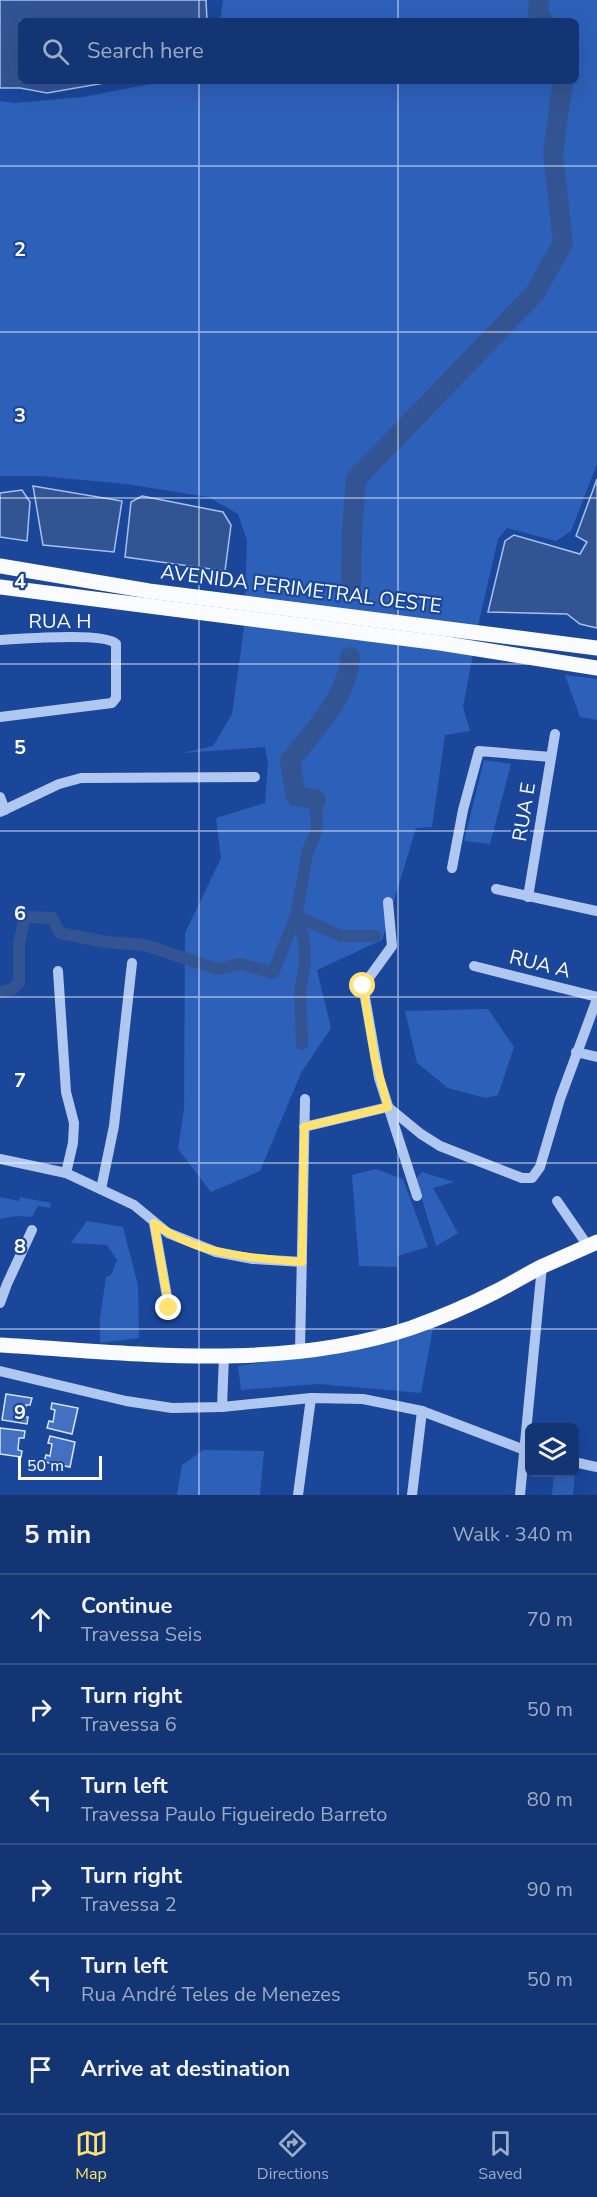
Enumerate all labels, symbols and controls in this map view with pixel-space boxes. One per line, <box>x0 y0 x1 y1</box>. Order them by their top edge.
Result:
search box <box>18 18 579 84</box>
icon: search <box>39 35 72 68</box>
text: Search here <box>87 36 204 66</box>
text: 2 <box>14 236 26 263</box>
text: 3 <box>14 402 26 429</box>
street label: AVENIDA PERIMETRAL OESTE <box>159 558 443 620</box>
text: 4 <box>14 568 26 595</box>
street label: RUA H <box>29 608 91 635</box>
text: 5 <box>14 734 26 761</box>
street label: RUA E <box>506 781 542 843</box>
text: 6 <box>14 900 26 927</box>
street label: RUA A <box>507 943 574 985</box>
route start <box>349 972 375 998</box>
text: 7 <box>14 1067 26 1094</box>
text: 8 <box>14 1233 26 1260</box>
route end <box>155 1294 181 1320</box>
text: 9 <box>14 1399 26 1426</box>
map controls <box>525 1423 579 1477</box>
button: layers <box>525 1423 579 1477</box>
scale bar <box>18 1453 102 1480</box>
text: 50 m <box>27 1455 64 1477</box>
text: 5 min <box>24 1517 91 1552</box>
text: Walk · 340 m <box>453 1521 573 1548</box>
text: Continue <box>81 1591 172 1621</box>
icon: ahead <box>24 1603 57 1636</box>
text: 70 m <box>527 1606 573 1633</box>
text: Travessa Seis <box>81 1621 202 1648</box>
text: Turn right <box>81 1681 182 1711</box>
icon: right <box>24 1693 57 1726</box>
text: 50 m <box>527 1696 573 1723</box>
text: Travessa 6 <box>81 1711 177 1738</box>
text: Turn left <box>81 1771 168 1801</box>
icon: left <box>24 1783 57 1816</box>
text: 80 m <box>527 1786 573 1813</box>
text: Travessa Paulo Figueiredo Barreto <box>81 1801 387 1828</box>
text: Turn right <box>81 1861 182 1891</box>
icon: right <box>24 1873 57 1906</box>
text: 90 m <box>527 1876 573 1903</box>
text: Travessa 2 <box>81 1891 177 1918</box>
text: Turn left <box>81 1951 168 1981</box>
icon: left <box>24 1963 57 1996</box>
text: 50 m <box>527 1966 573 1993</box>
text: Rua André Teles de Menezes <box>81 1981 341 2008</box>
icon: arrive <box>24 2053 57 2086</box>
text: Arrive at destination <box>81 2054 290 2084</box>
tab: Map <box>75 2127 108 2185</box>
tab: Directions <box>257 2127 329 2185</box>
tab: Saved <box>478 2127 522 2185</box>

